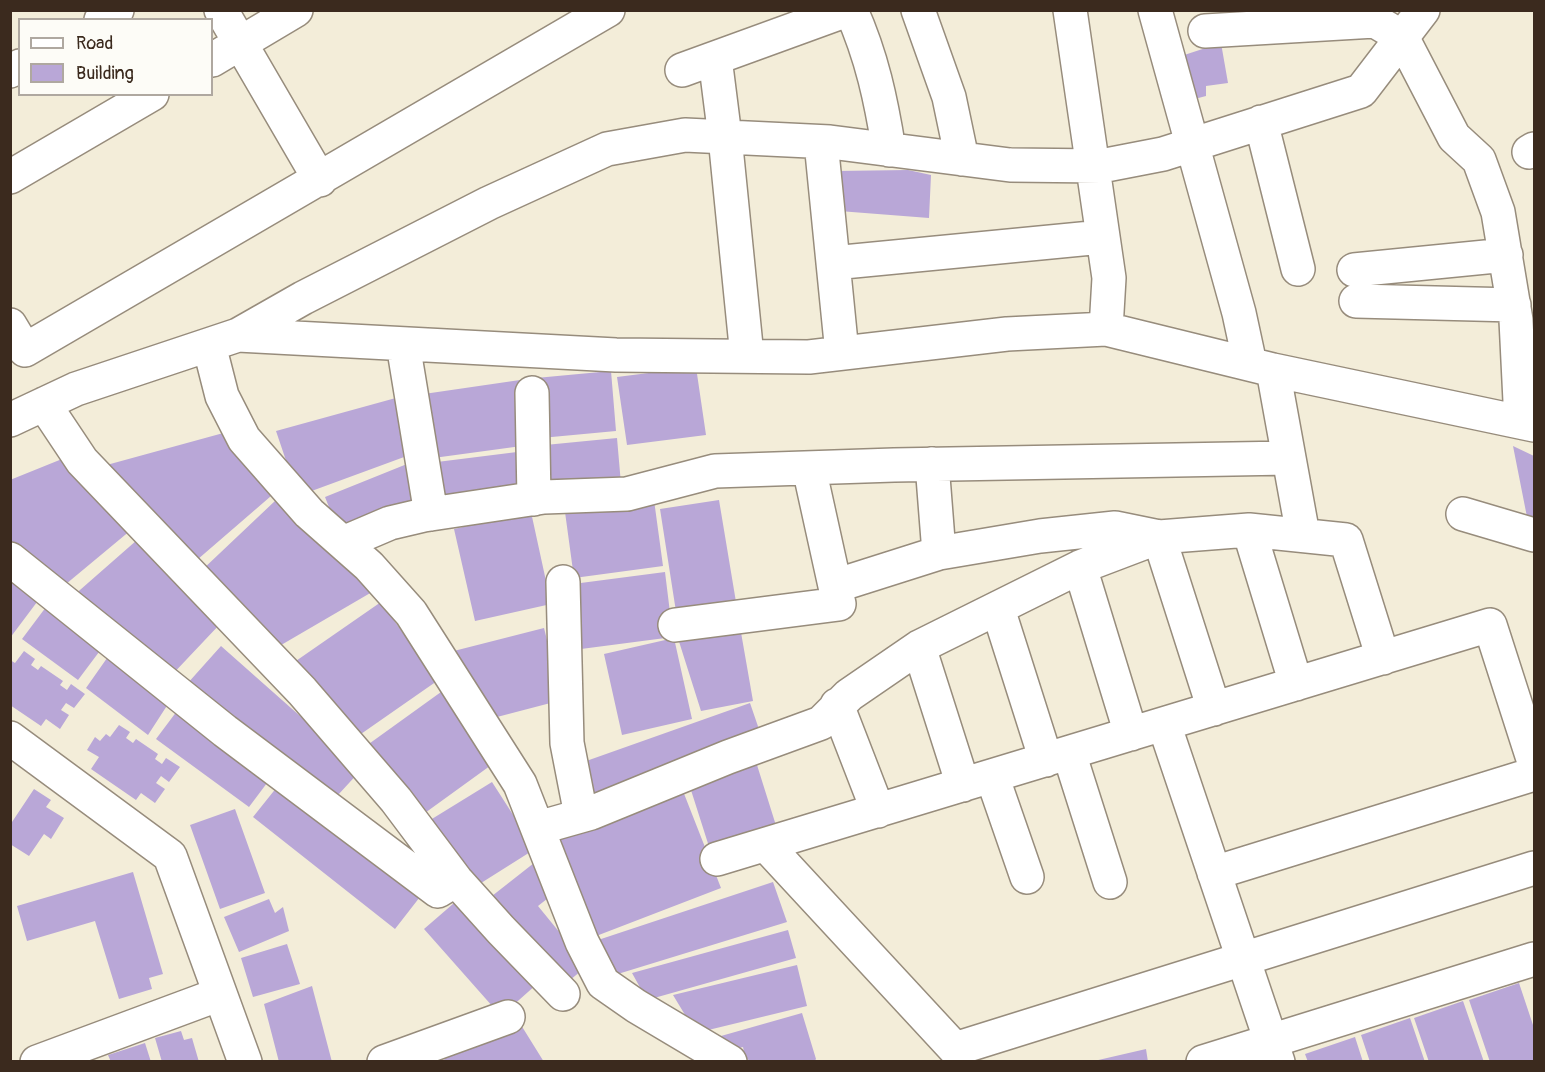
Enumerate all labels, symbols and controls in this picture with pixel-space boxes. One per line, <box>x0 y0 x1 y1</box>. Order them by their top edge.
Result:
legend <box>18 18 213 96</box>
text: Road <box>76 32 113 55</box>
text: Building <box>76 62 134 85</box>

